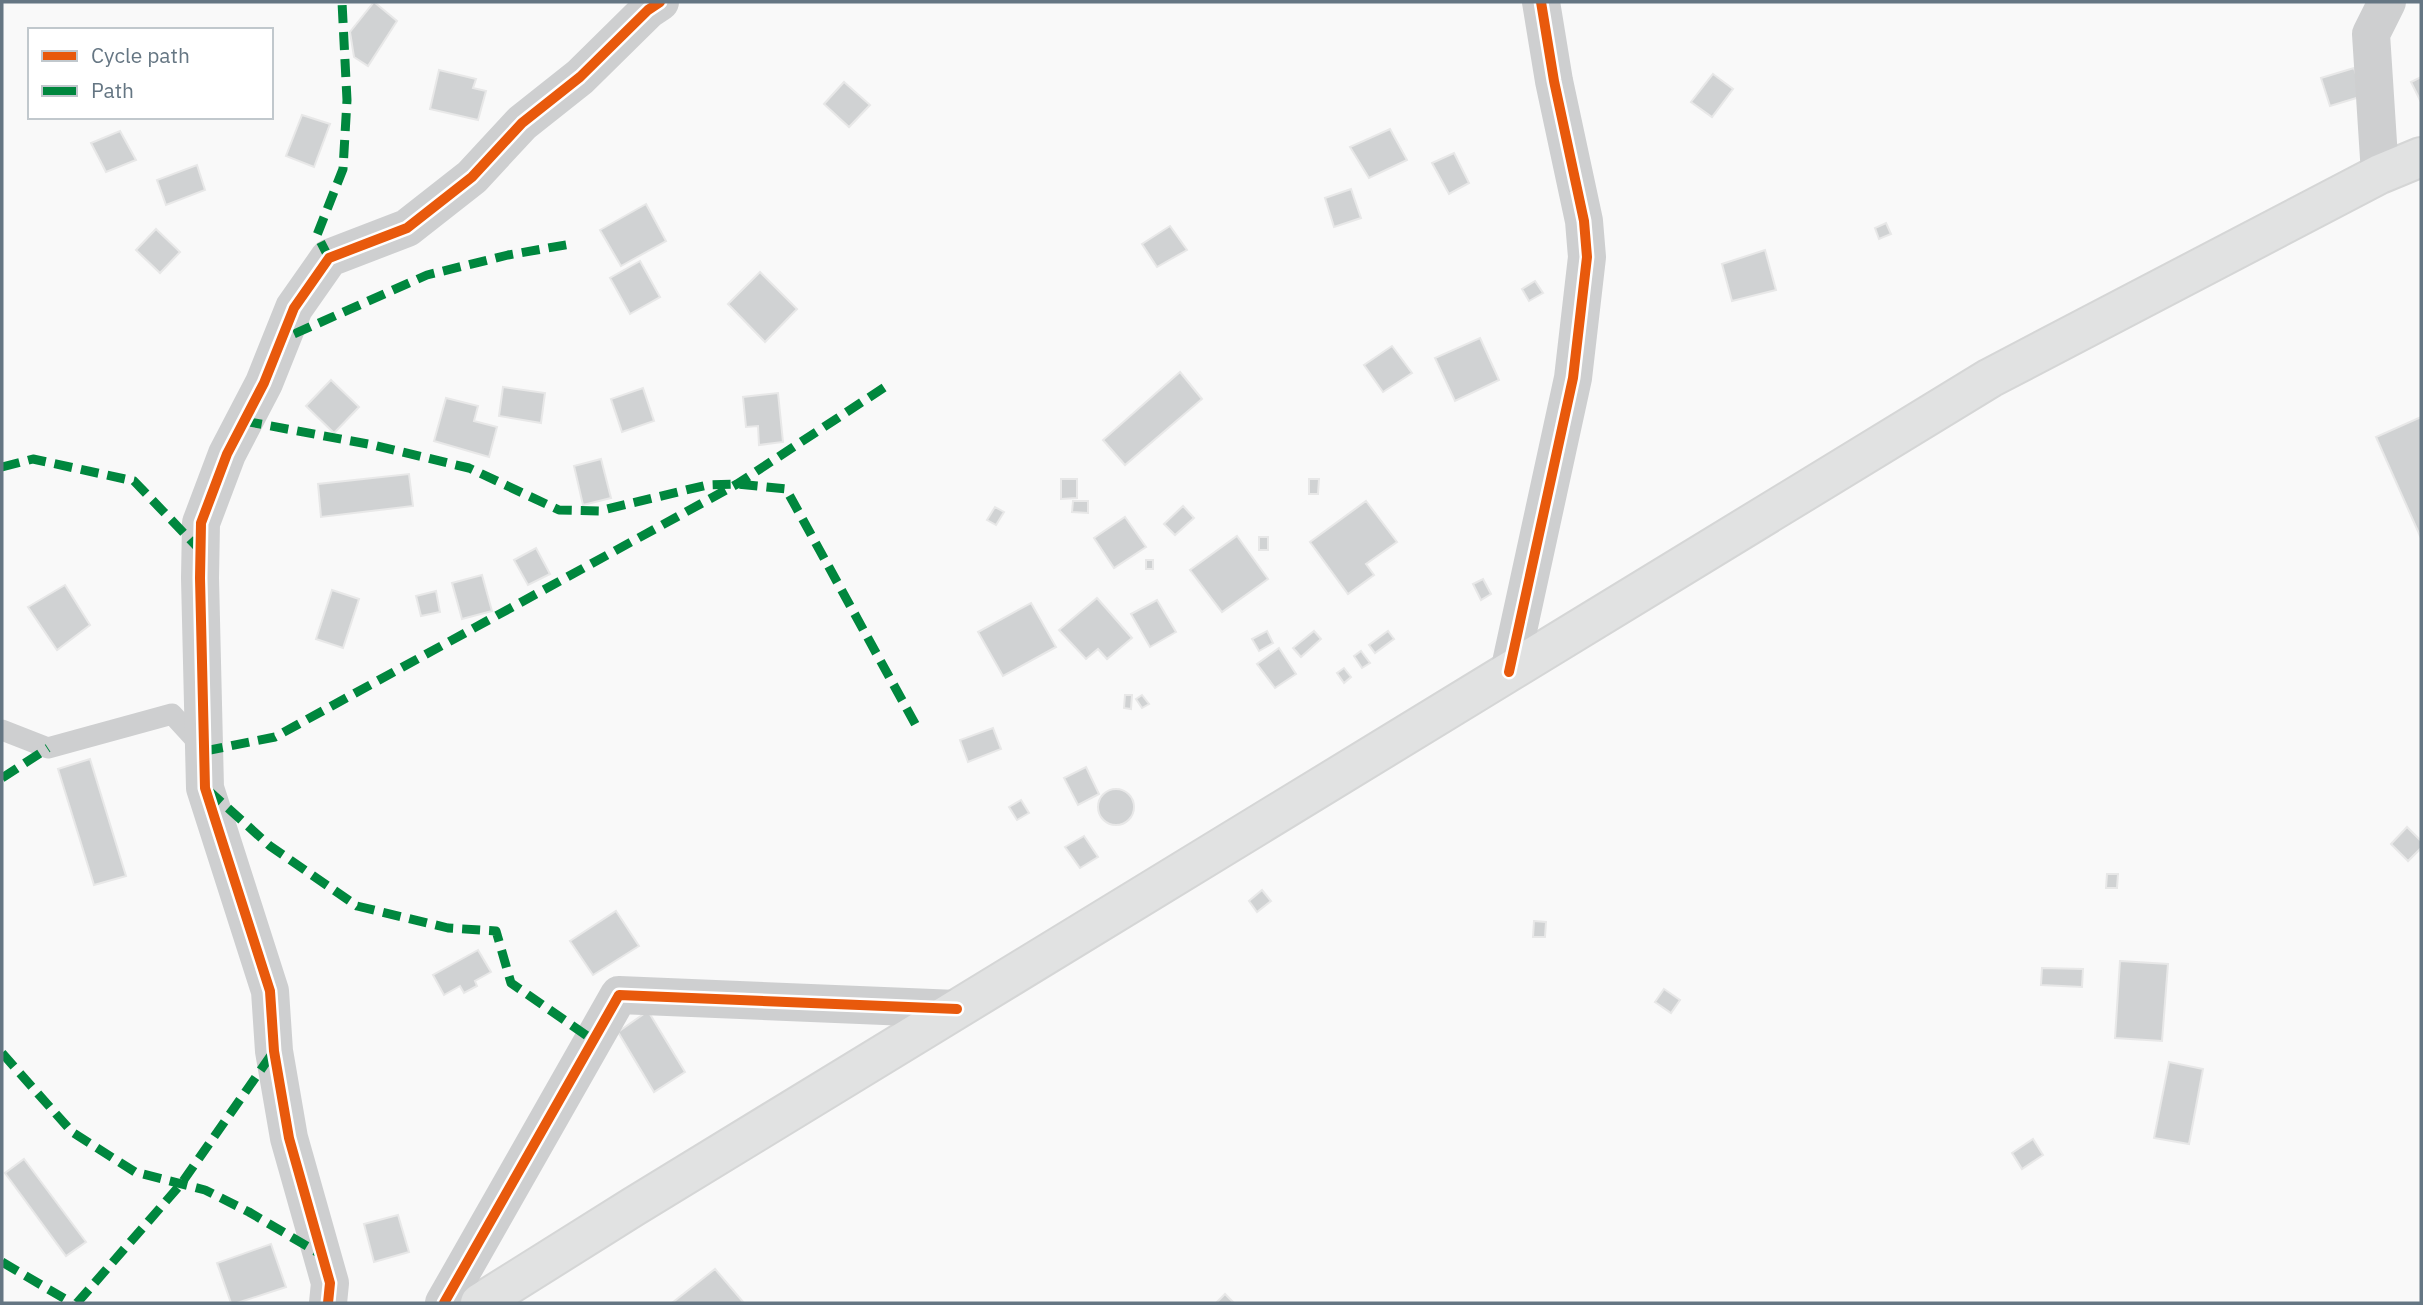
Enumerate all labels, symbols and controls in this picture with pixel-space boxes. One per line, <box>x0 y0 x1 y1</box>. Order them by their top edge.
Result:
legend <box>28 28 273 119</box>
text: Cycle path <box>91 41 190 69</box>
text: Path <box>91 76 134 104</box>

